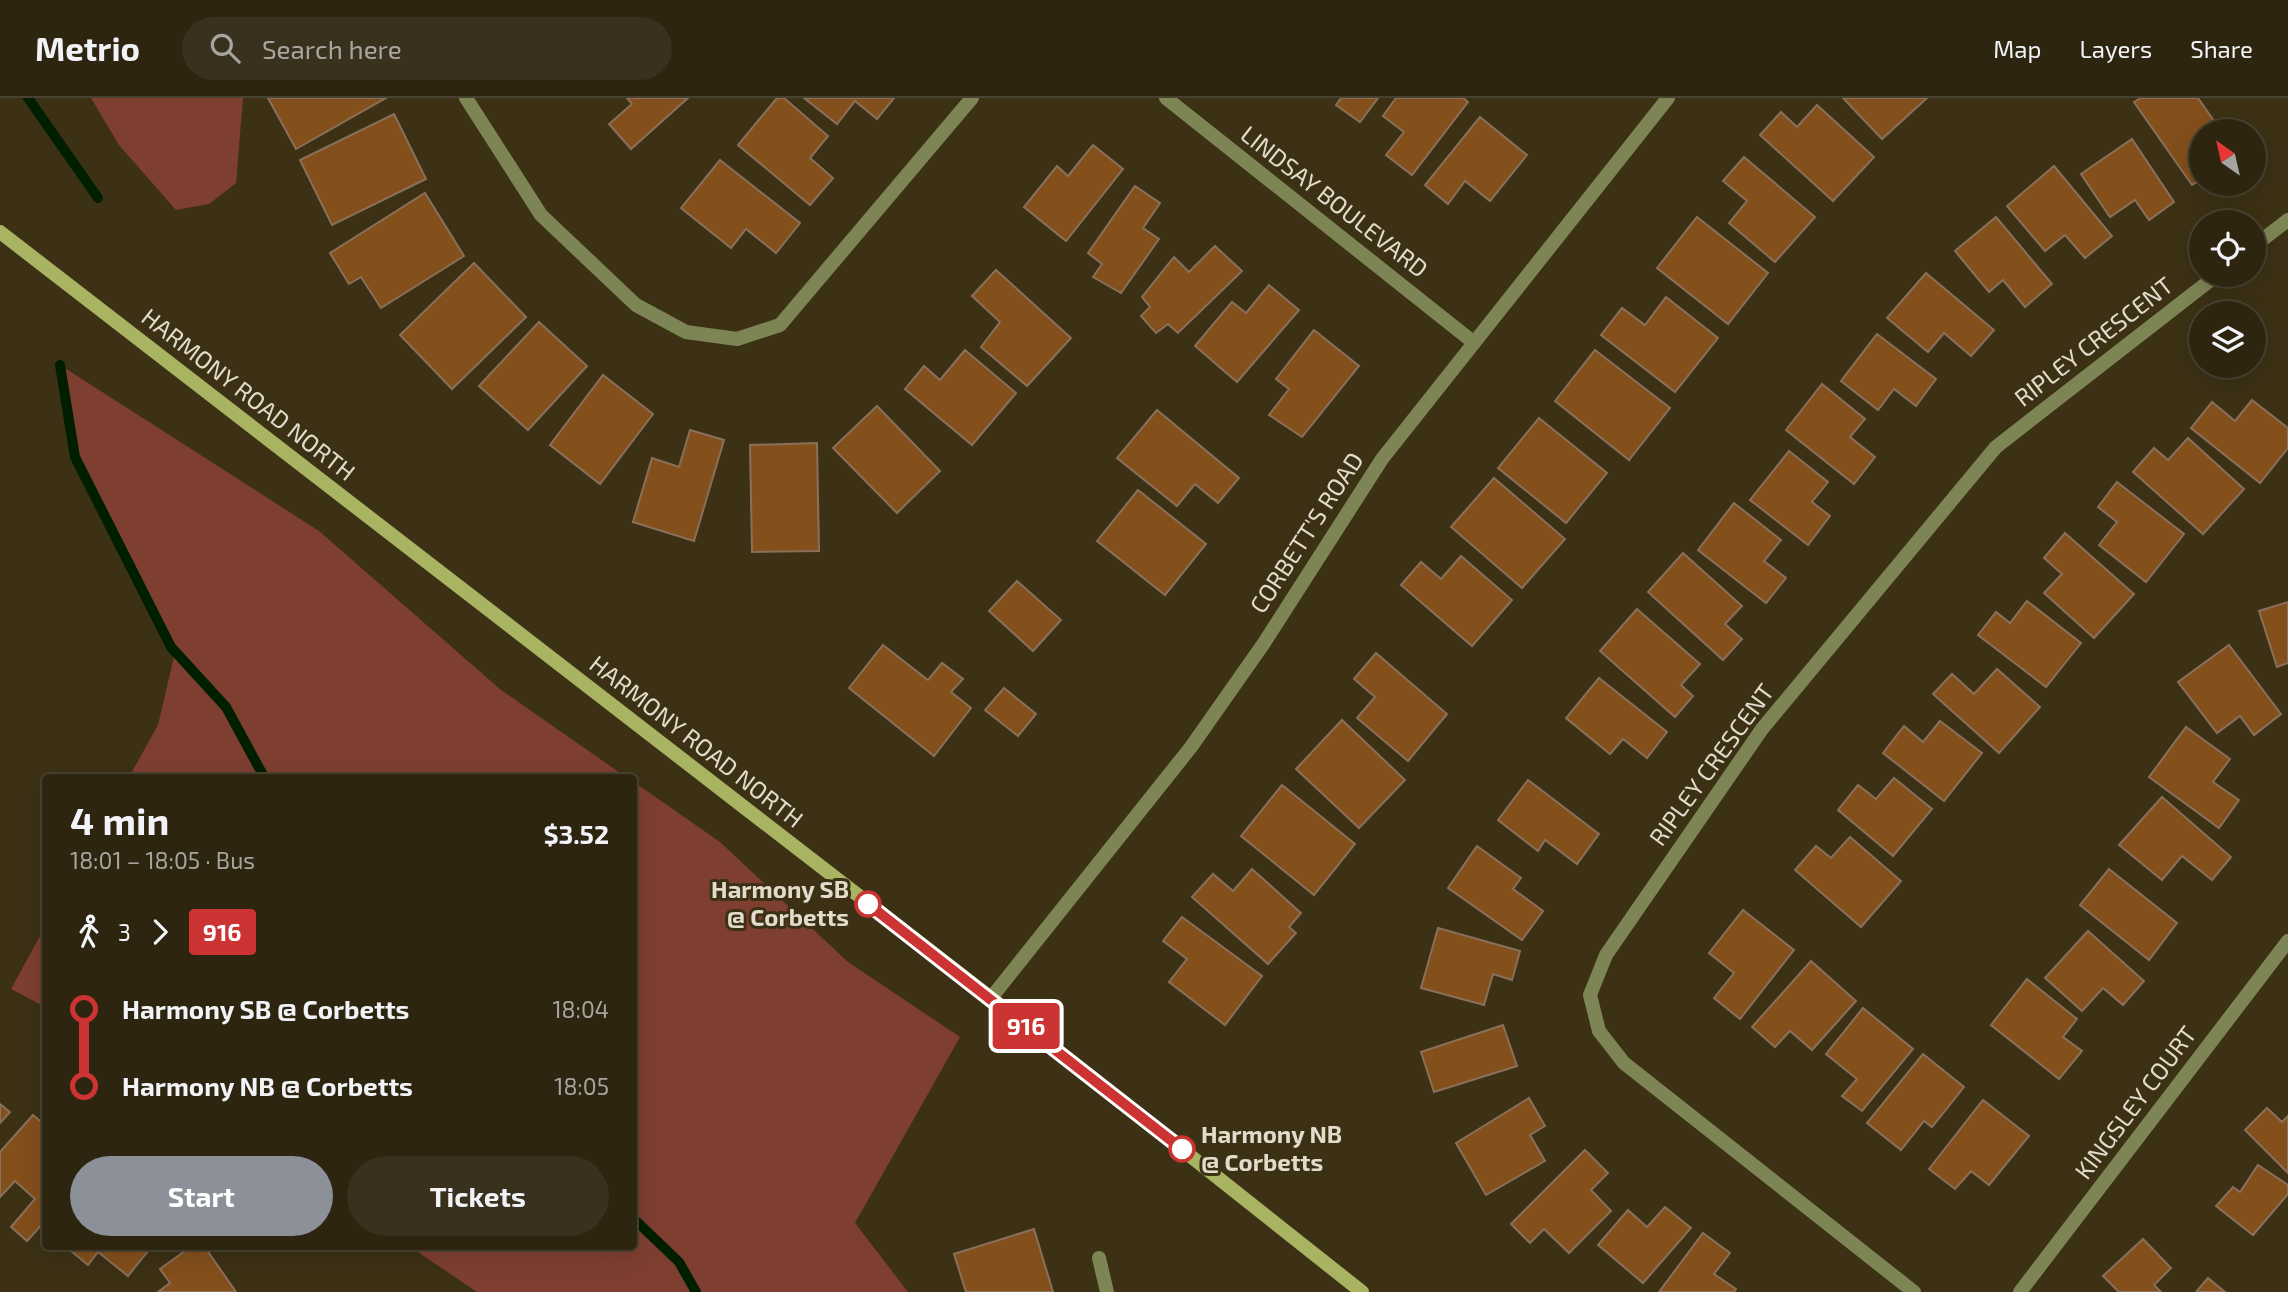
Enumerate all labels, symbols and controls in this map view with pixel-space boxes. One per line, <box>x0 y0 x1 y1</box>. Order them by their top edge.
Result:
search box <box>182 17 672 80</box>
text: Metrio <box>35 28 140 68</box>
icon: search <box>206 29 244 67</box>
text: Search here <box>262 33 402 64</box>
text: Map <box>1993 34 2041 63</box>
text: Layers <box>2079 34 2152 63</box>
text: Share <box>2190 34 2253 63</box>
street label: LINDSAY BOULEVARD <box>1236 119 1434 283</box>
north arrow <box>2189 119 2266 196</box>
map controls <box>2189 119 2266 378</box>
button: locate <box>2189 210 2266 287</box>
street label: RIPLEY CRESCENT <box>2008 270 2178 412</box>
button: layers <box>2189 301 2266 378</box>
street label: HARMONY ROAD NORTH <box>137 302 361 486</box>
street label: CORBETT'S ROAD <box>1243 446 1369 618</box>
street label: HARMONY ROAD NORTH <box>585 649 809 833</box>
street label: RIPLEY CRESCENT <box>1642 678 1779 851</box>
text: 4 min <box>70 797 169 843</box>
text: $3.52 <box>543 818 609 849</box>
text: 18:01 – 18:05 · Bus <box>70 846 255 874</box>
place label: Harmony SB @ Corbetts <box>711 874 849 931</box>
marker: Harmony SB @ Corbetts <box>855 891 881 917</box>
icon: walk <box>70 913 108 951</box>
icon: forward <box>141 913 179 951</box>
text: 916 <box>203 917 242 946</box>
text: 3 <box>118 918 131 946</box>
text: Harmony SB @ Corbetts <box>122 993 409 1024</box>
text: 18:04 <box>552 995 609 1023</box>
line badge: 916 <box>986 1003 1066 1049</box>
text: 916 <box>1007 1011 1045 1040</box>
street label: KINGSLEY COURT <box>2068 1020 2202 1184</box>
text: Harmony NB @ Corbetts <box>122 1070 413 1101</box>
text: 18:05 <box>554 1072 609 1100</box>
place label: Harmony NB @ Corbetts <box>1201 1119 1342 1176</box>
marker: Harmony NB @ Corbetts <box>1169 1136 1195 1162</box>
button: Start <box>70 1156 333 1236</box>
button: Tickets <box>347 1156 609 1236</box>

